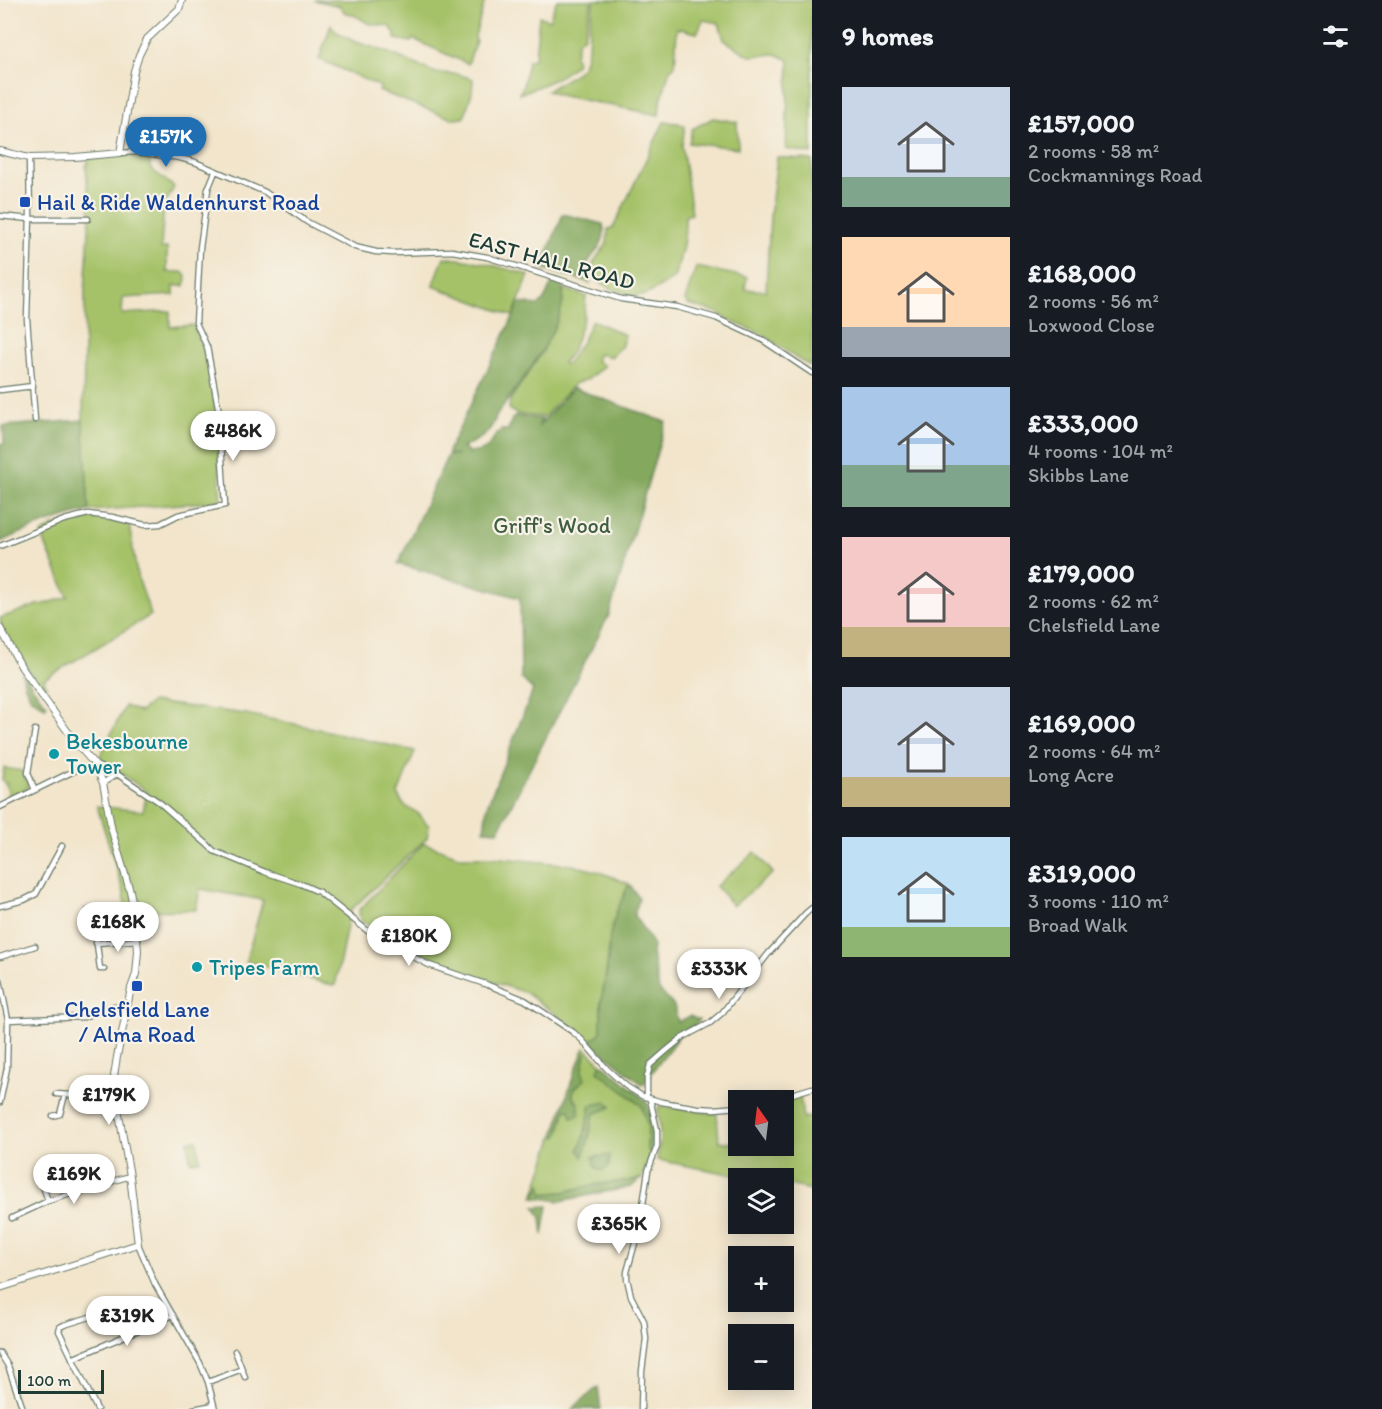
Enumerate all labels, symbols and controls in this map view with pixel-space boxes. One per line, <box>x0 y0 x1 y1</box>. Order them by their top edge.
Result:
text: 9 homes <box>842 20 934 52</box>
icon: filters <box>1319 20 1352 53</box>
text: £157,000 <box>1028 107 1135 139</box>
icon: home <box>890 111 962 183</box>
pin: £157K <box>124 117 208 168</box>
text: £157K <box>139 124 193 148</box>
text: 2 rooms · 58 m² <box>1028 139 1159 163</box>
text: Cockmannings Road <box>1028 163 1202 187</box>
place label: Hail & Ride Waldenhurst Road <box>37 189 320 216</box>
marker: Hail & Ride Waldenhurst Road <box>18 195 32 209</box>
street label: EAST HALL ROAD <box>466 225 638 296</box>
text: £168,000 <box>1028 257 1136 289</box>
icon: home <box>890 261 962 333</box>
text: 2 rooms · 56 m² <box>1028 289 1159 313</box>
text: Loxwood Close <box>1028 313 1155 337</box>
text: £333,000 <box>1028 407 1139 439</box>
pin: £486K <box>191 411 275 462</box>
icon: home <box>890 411 962 483</box>
text: £486K <box>204 418 262 442</box>
text: 4 rooms · 104 m² <box>1028 439 1173 463</box>
text: Skibbs Lane <box>1028 463 1129 487</box>
park label: Griff's Wood <box>493 512 611 539</box>
text: £179,000 <box>1028 557 1135 589</box>
icon: home <box>890 561 962 633</box>
text: 2 rooms · 62 m² <box>1028 589 1159 613</box>
text: Chelsfield Lane <box>1028 613 1160 637</box>
text: £169,000 <box>1028 707 1136 739</box>
icon: home <box>890 711 962 783</box>
place label: Bekesbourne Tower <box>66 728 188 780</box>
text: 2 rooms · 64 m² <box>1028 739 1160 763</box>
marker: Bekesbourne Tower <box>47 747 61 761</box>
text: Long Acre <box>1028 763 1114 787</box>
text: £319,000 <box>1028 857 1136 889</box>
icon: home <box>890 861 962 933</box>
text: 3 rooms · 110 m² <box>1028 889 1169 913</box>
pin: £168K <box>76 902 160 953</box>
text: £168K <box>91 909 145 933</box>
text: Broad Walk <box>1028 913 1128 937</box>
pin: £180K <box>367 916 451 967</box>
text: £180K <box>381 923 437 947</box>
pin: £333K <box>677 949 761 1000</box>
place label: Tripes Farm <box>209 954 320 981</box>
text: £333K <box>691 956 747 980</box>
marker: Tripes Farm <box>190 960 204 974</box>
marker: Chelsfield Lane / Alma Road <box>130 979 144 993</box>
place label: Chelsfield Lane / Alma Road <box>64 996 210 1048</box>
pin: £179K <box>67 1075 151 1126</box>
text: £179K <box>82 1082 136 1106</box>
north arrow <box>728 1090 794 1156</box>
map controls <box>728 1090 794 1390</box>
pin: £169K <box>32 1154 116 1205</box>
text: £169K <box>47 1161 101 1185</box>
button: layers <box>728 1168 794 1234</box>
pin: £365K <box>577 1204 661 1255</box>
text: £365K <box>591 1211 647 1235</box>
button: + <box>728 1246 794 1312</box>
pin: £319K <box>85 1296 169 1347</box>
text: £319K <box>100 1303 154 1327</box>
button: − <box>728 1324 794 1390</box>
scale bar <box>18 1367 104 1394</box>
text: 100 m <box>27 1371 71 1390</box>

